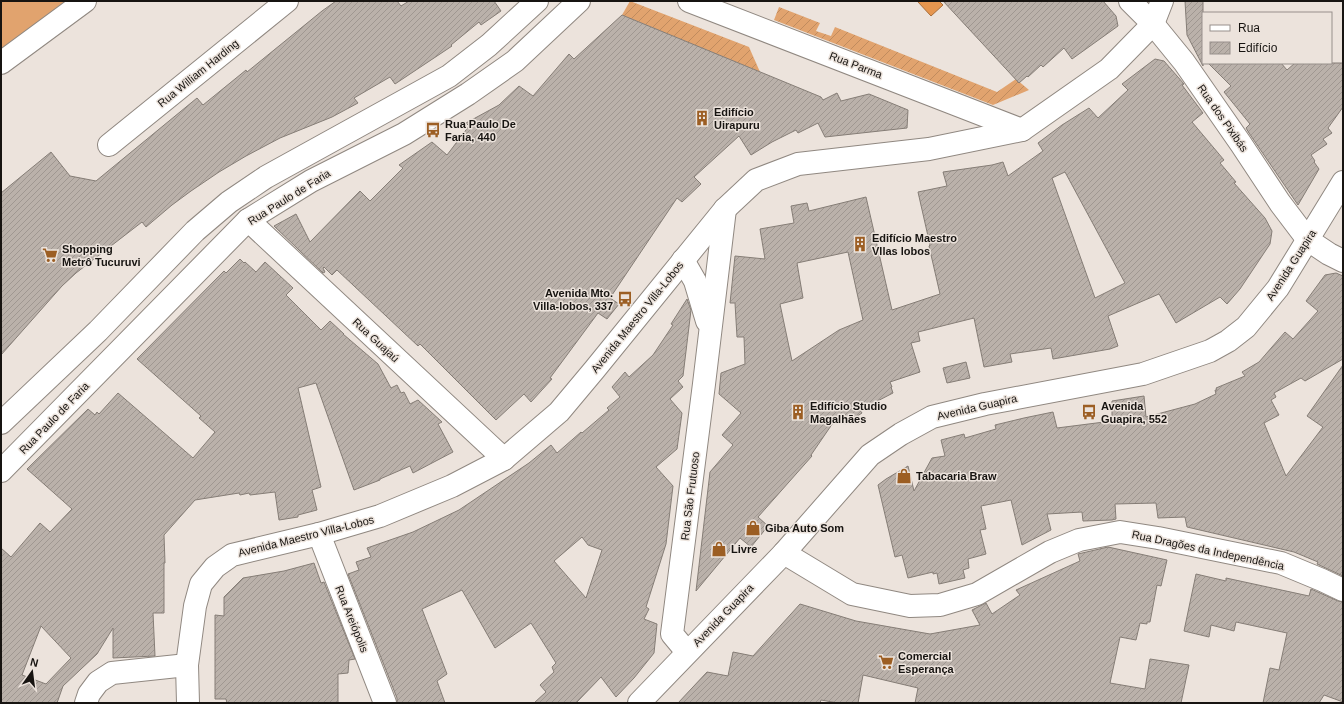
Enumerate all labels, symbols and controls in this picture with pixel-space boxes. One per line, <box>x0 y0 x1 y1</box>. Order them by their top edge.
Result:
legend <box>1202 12 1332 64</box>
text: Rua <box>1238 21 1260 35</box>
street label: Rua William Harding <box>155 37 241 109</box>
text: Edifício <box>1238 41 1278 55</box>
street label: Rua Parma <box>828 49 885 81</box>
street label: Rua dos Pixibás <box>1195 82 1251 154</box>
place label: Edifício Uirapuru <box>714 106 760 131</box>
building icon: Edifício Uirapuru <box>693 109 711 127</box>
place label: Rua Paulo De Faria, 440 <box>445 118 516 143</box>
bus stop icon: Rua Paulo De Faria, 440 <box>424 121 442 139</box>
street label: Rua Paulo de Faria <box>246 166 333 227</box>
street label: Avenida Guapira <box>1264 227 1319 303</box>
place label: Edifício Maestro Vllas lobos <box>872 232 957 257</box>
building icon: Edifício Maestro Vllas lobos <box>851 235 869 253</box>
place label: Shopping Metrô Tucuruvi <box>62 243 141 268</box>
supermarket icon: Shopping Metrô Tucuruvi <box>41 246 59 264</box>
street label: Avenida Maestro Villa-Lobos <box>588 259 686 375</box>
place label: Avenida Mto. Villa-lobos, 337 <box>533 287 613 312</box>
bus stop icon: Avenida Mto. Villa-lobos, 337 <box>616 290 634 308</box>
street label: Rua Guajaú <box>350 316 402 364</box>
street label: Rua Paulo de Faria <box>17 379 92 456</box>
street label: Avenida Guapira <box>936 392 1019 422</box>
place label: Edifício Studio Magalhães <box>810 400 887 425</box>
place label: Avenida Guapira, 552 <box>1101 400 1167 425</box>
building icon: Edifício Studio Magalhães <box>789 403 807 421</box>
bus stop icon: Avenida Guapira, 552 <box>1080 403 1098 421</box>
street label: Rua São Frutuoso <box>679 451 701 541</box>
shop icon: Tabacaria Braw <box>895 467 913 485</box>
place label: Tabacaria Braw <box>916 470 997 482</box>
street label: Avenida Maestro Villa-Lobos <box>237 513 376 559</box>
shop icon: Giba Auto Som <box>744 519 762 537</box>
place label: Giba Auto Som <box>765 522 844 534</box>
street label: Rua Dragões da Independência <box>1131 528 1286 572</box>
shop icon: Livre <box>710 540 728 558</box>
place label: Livre <box>731 543 757 555</box>
street label: Avenida Guapira <box>690 581 756 649</box>
street label: Rua Areiópolis <box>333 584 371 655</box>
place label: Comercial Esperança <box>898 650 955 675</box>
north arrow <box>12 652 52 692</box>
supermarket icon: Comercial Esperança <box>877 653 895 671</box>
text: N <box>29 656 40 669</box>

